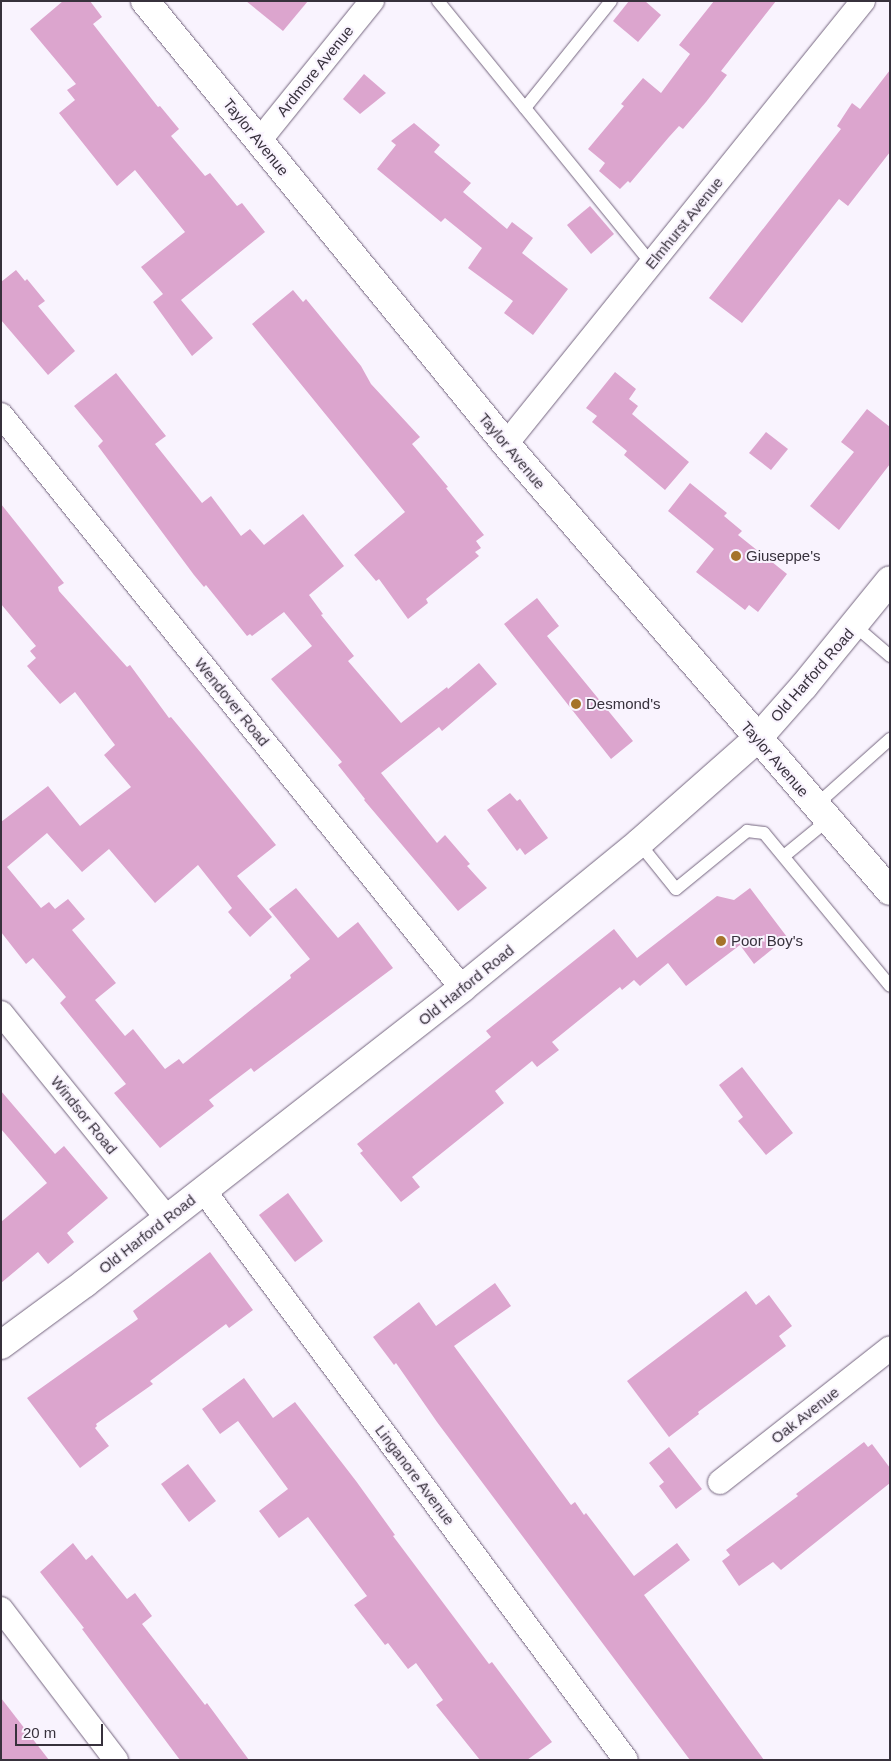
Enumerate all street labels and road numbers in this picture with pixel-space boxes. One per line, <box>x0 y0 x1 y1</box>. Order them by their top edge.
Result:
street label: Ardmore Avenue <box>273 22 357 120</box>
street label: Taylor Avenue <box>219 95 293 179</box>
street label: Elmhurst Avenue <box>641 173 727 273</box>
street label: Taylor Avenue <box>475 409 549 493</box>
street label: Old Harford Road <box>767 625 857 725</box>
street label: Wendover Road <box>191 654 273 750</box>
street label: Taylor Avenue <box>737 717 813 801</box>
street label: Old Harford Road <box>415 941 517 1029</box>
street label: Windsor Road <box>47 1072 121 1158</box>
street label: Old Harford Road <box>95 1191 199 1277</box>
street label: Oak Avenue <box>767 1383 843 1447</box>
street label: Linganore Avenue <box>371 1421 459 1529</box>

